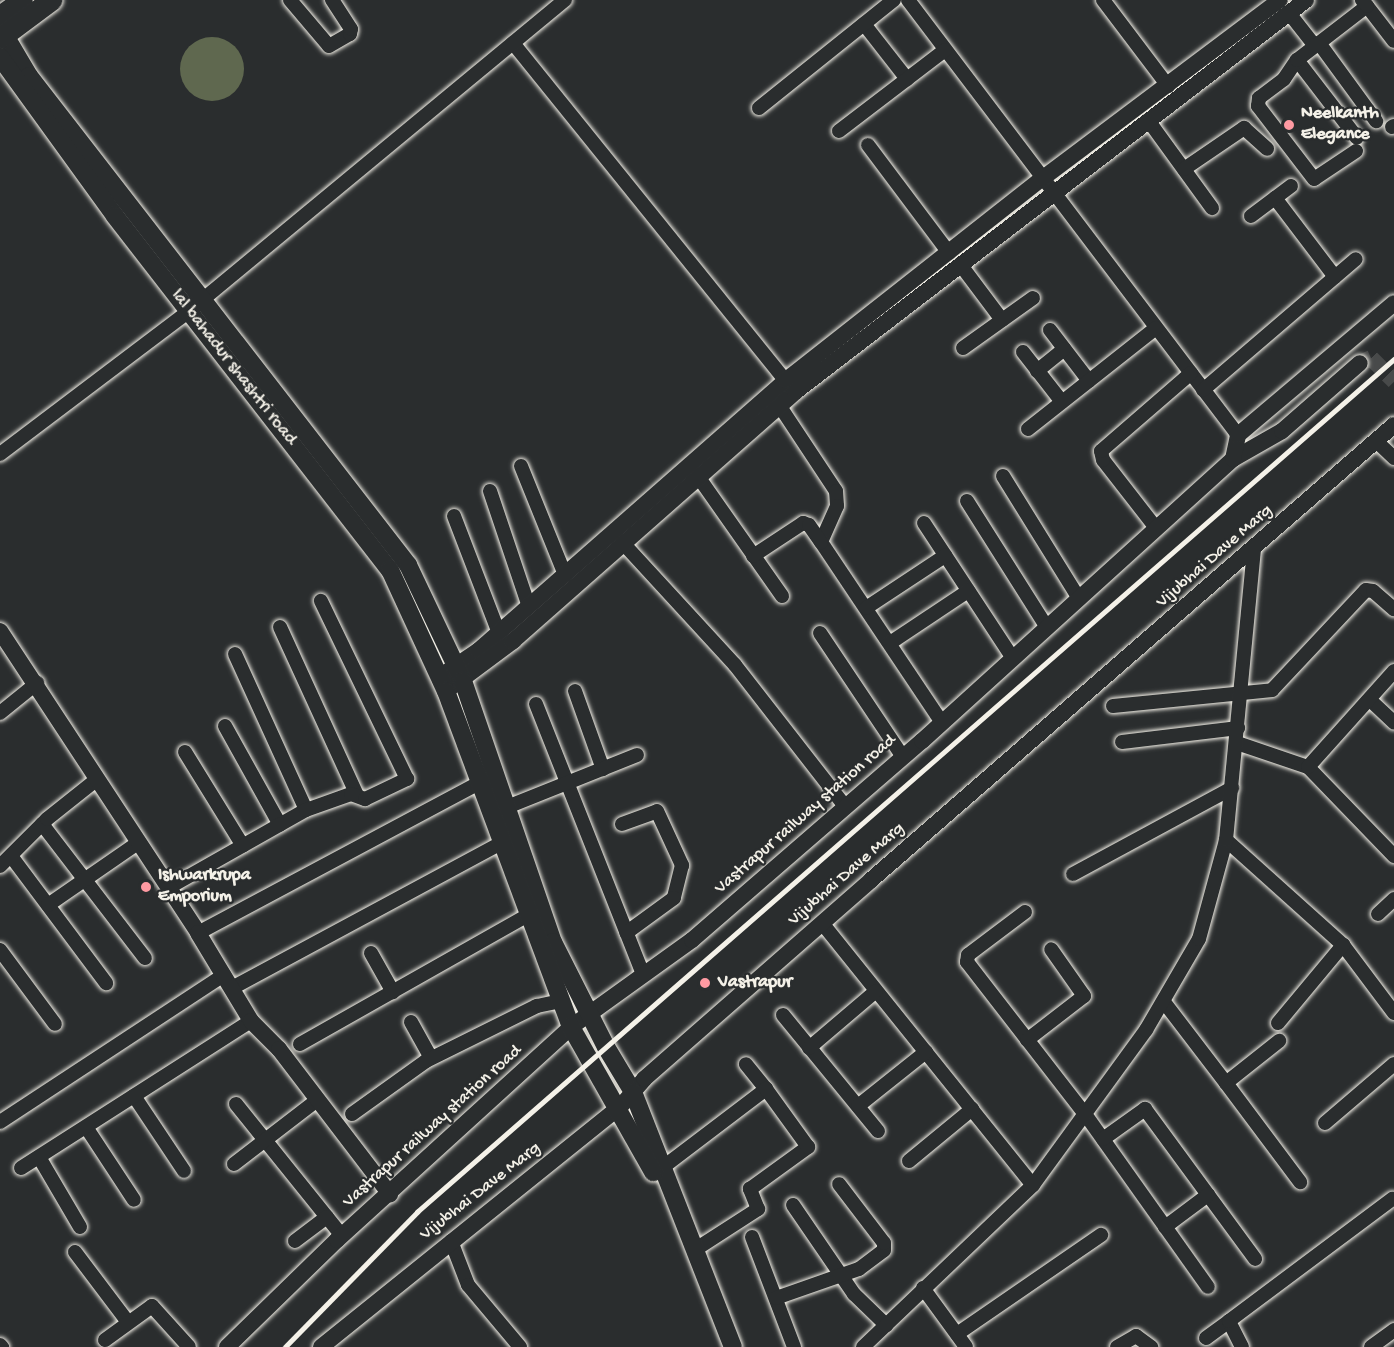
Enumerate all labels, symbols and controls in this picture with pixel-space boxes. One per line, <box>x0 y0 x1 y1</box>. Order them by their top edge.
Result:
place label: Neelkanth Elegance <box>1301 104 1379 146</box>
marker: Neelkanth Elegance <box>1282 118 1296 132</box>
street label: lal bahadur shashtri road <box>165 286 301 450</box>
street label: Vijubhai Dave Marg <box>1152 501 1278 613</box>
street label: Vastrapur railway station road <box>711 730 901 900</box>
street label: Vijubhai Dave Marg <box>784 819 910 931</box>
place label: Ishwarkrupa Emporium <box>158 866 251 908</box>
marker: Ishwarkrupa Emporium <box>139 880 153 894</box>
place label: Vastrapur <box>718 972 792 994</box>
marker: Vastrapur <box>696 974 714 992</box>
street label: Vastrapur railway station road <box>339 1041 527 1213</box>
street label: Vijubhai Dave Marg <box>416 1138 546 1246</box>

